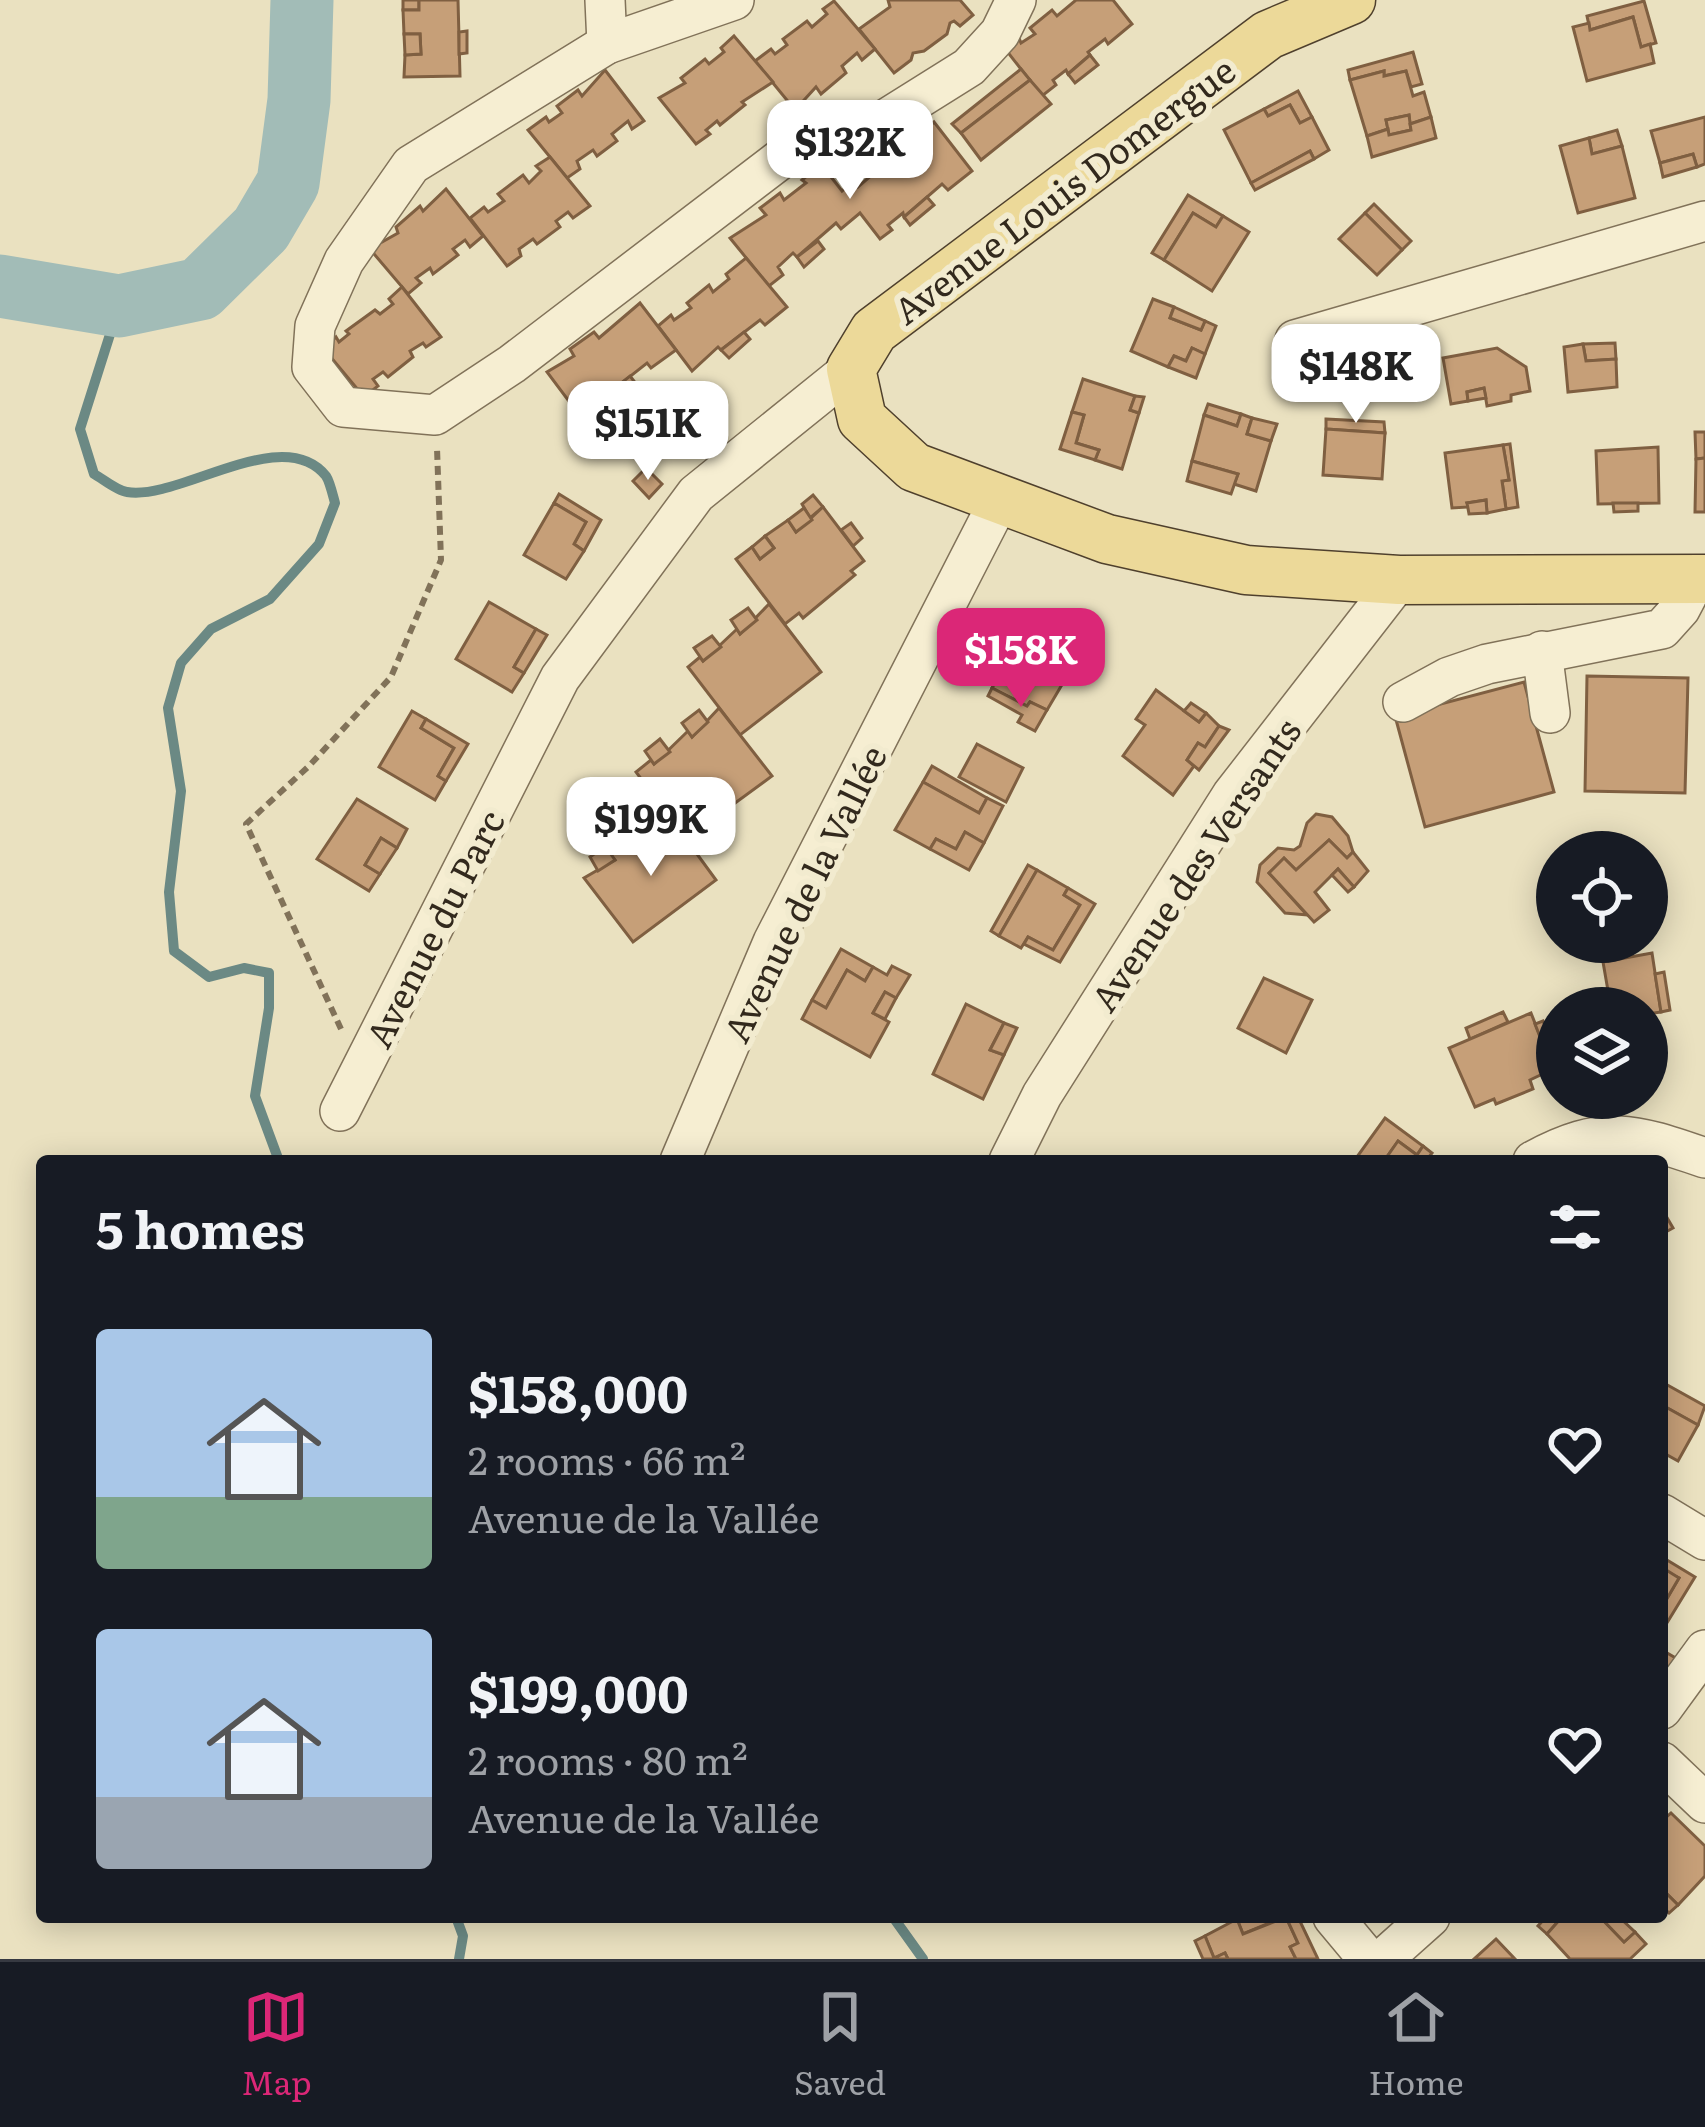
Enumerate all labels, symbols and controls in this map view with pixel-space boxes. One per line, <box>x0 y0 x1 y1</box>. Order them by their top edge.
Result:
street label: Avenue Louis Domergue <box>881 43 1245 335</box>
pin: $132K <box>766 100 934 202</box>
text: $132K <box>794 110 906 168</box>
pin: $148K <box>1272 324 1440 426</box>
text: $148K <box>1299 334 1413 392</box>
pin: $151K <box>564 381 732 483</box>
text: $151K <box>594 391 702 449</box>
pin: $158K <box>937 608 1105 710</box>
text: $158K <box>964 618 1078 676</box>
street label: Avenue des Versants <box>1076 707 1312 1021</box>
street label: Avenue de la Vallée <box>708 736 898 1050</box>
pin: $199K <box>567 777 735 879</box>
text: $199K <box>594 787 708 845</box>
street label: Avenue du Parc <box>350 800 516 1056</box>
map controls <box>1536 831 1668 1119</box>
button: locate <box>1536 831 1668 963</box>
button: layers <box>1536 987 1668 1119</box>
text: 5 homes <box>96 1189 305 1265</box>
icon: filters <box>1542 1194 1608 1260</box>
text: $158,000 <box>468 1353 688 1429</box>
icon: home <box>192 1377 336 1521</box>
icon: heart <box>1542 1416 1608 1482</box>
text: 2 rooms · 66 m² <box>468 1429 746 1487</box>
text: Avenue de la Vallée <box>468 1487 819 1545</box>
text: $199,000 <box>468 1653 689 1729</box>
icon: home <box>192 1677 336 1821</box>
icon: heart <box>1542 1716 1608 1782</box>
text: 2 rooms · 80 m² <box>468 1729 748 1787</box>
text: Avenue de la Vallée <box>468 1787 819 1845</box>
tab: Map <box>241 1984 312 2105</box>
tab: Saved <box>794 1984 886 2105</box>
tab: Home <box>1368 1984 1464 2105</box>

